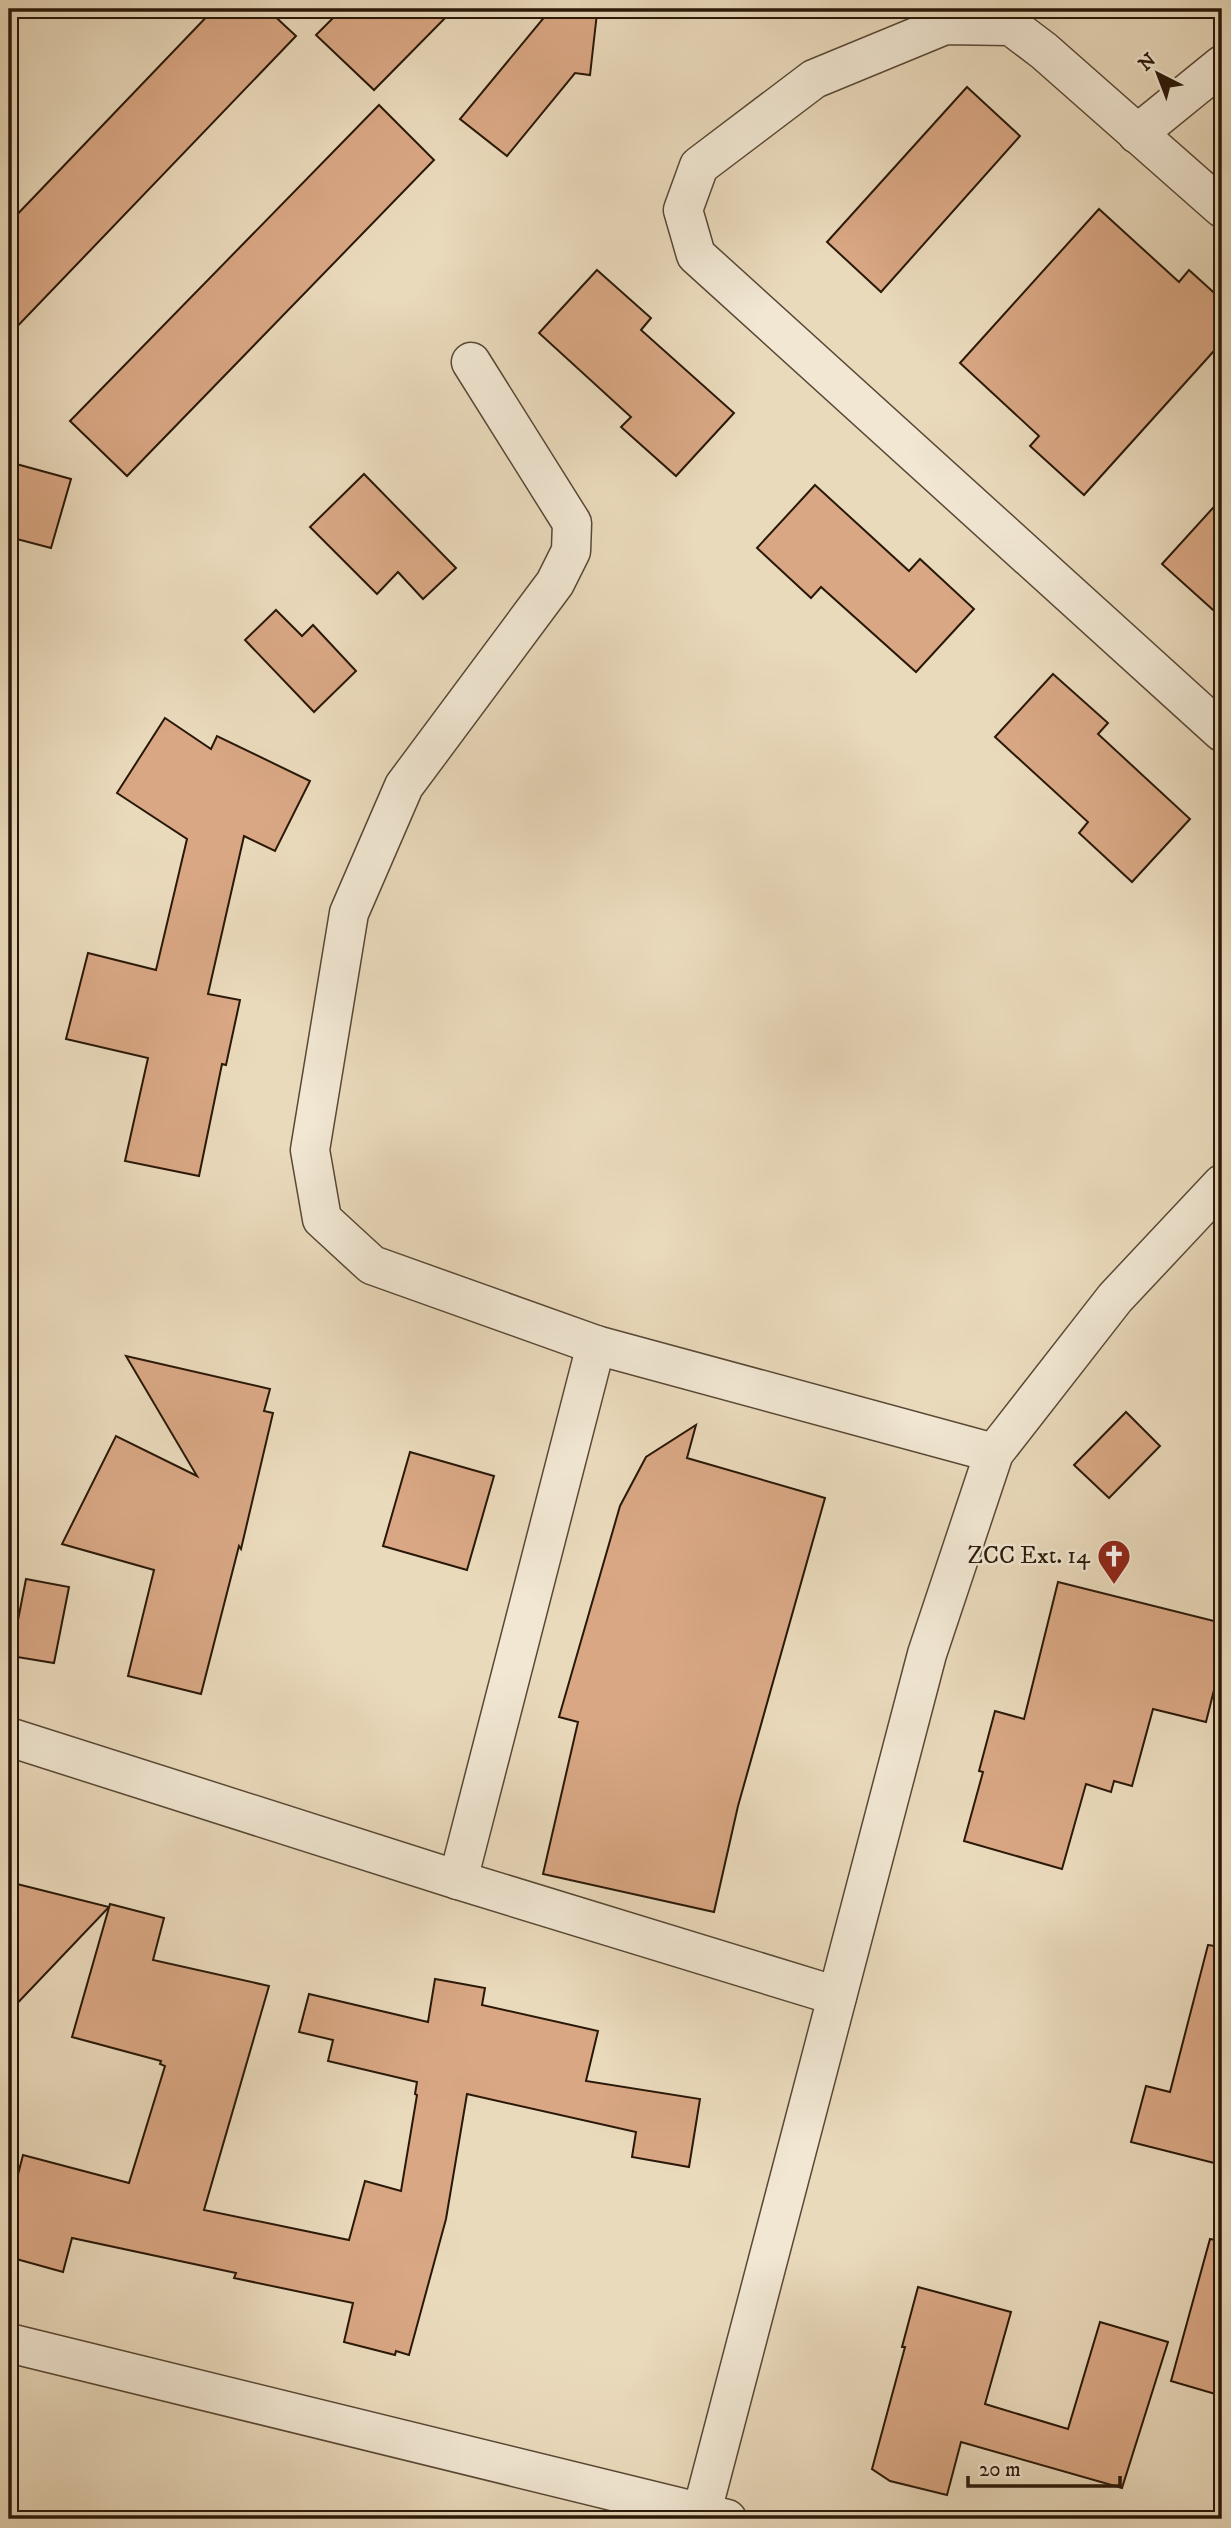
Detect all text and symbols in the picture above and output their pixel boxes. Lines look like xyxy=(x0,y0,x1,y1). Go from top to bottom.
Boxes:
north arrow xyxy=(1122,38,1192,108)
text: N xyxy=(1134,48,1161,76)
church icon: ZCC Ext. 14 xyxy=(1095,1537,1133,1586)
place label: ZCC Ext. 14 xyxy=(968,1541,1091,1571)
scale bar xyxy=(968,2444,1121,2488)
text: 20 m xyxy=(979,2457,1021,2483)

